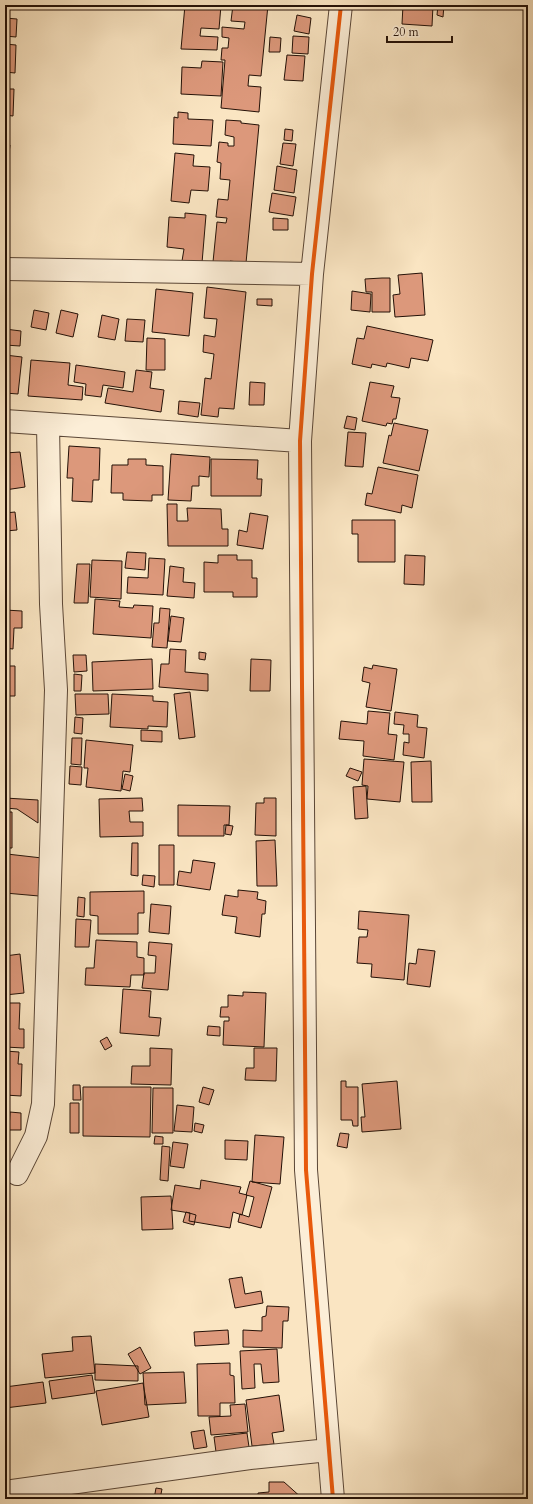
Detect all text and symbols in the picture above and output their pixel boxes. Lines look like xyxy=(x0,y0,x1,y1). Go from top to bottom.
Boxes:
scale bar xyxy=(387,18,452,44)
text: 20 m xyxy=(393,24,420,40)

